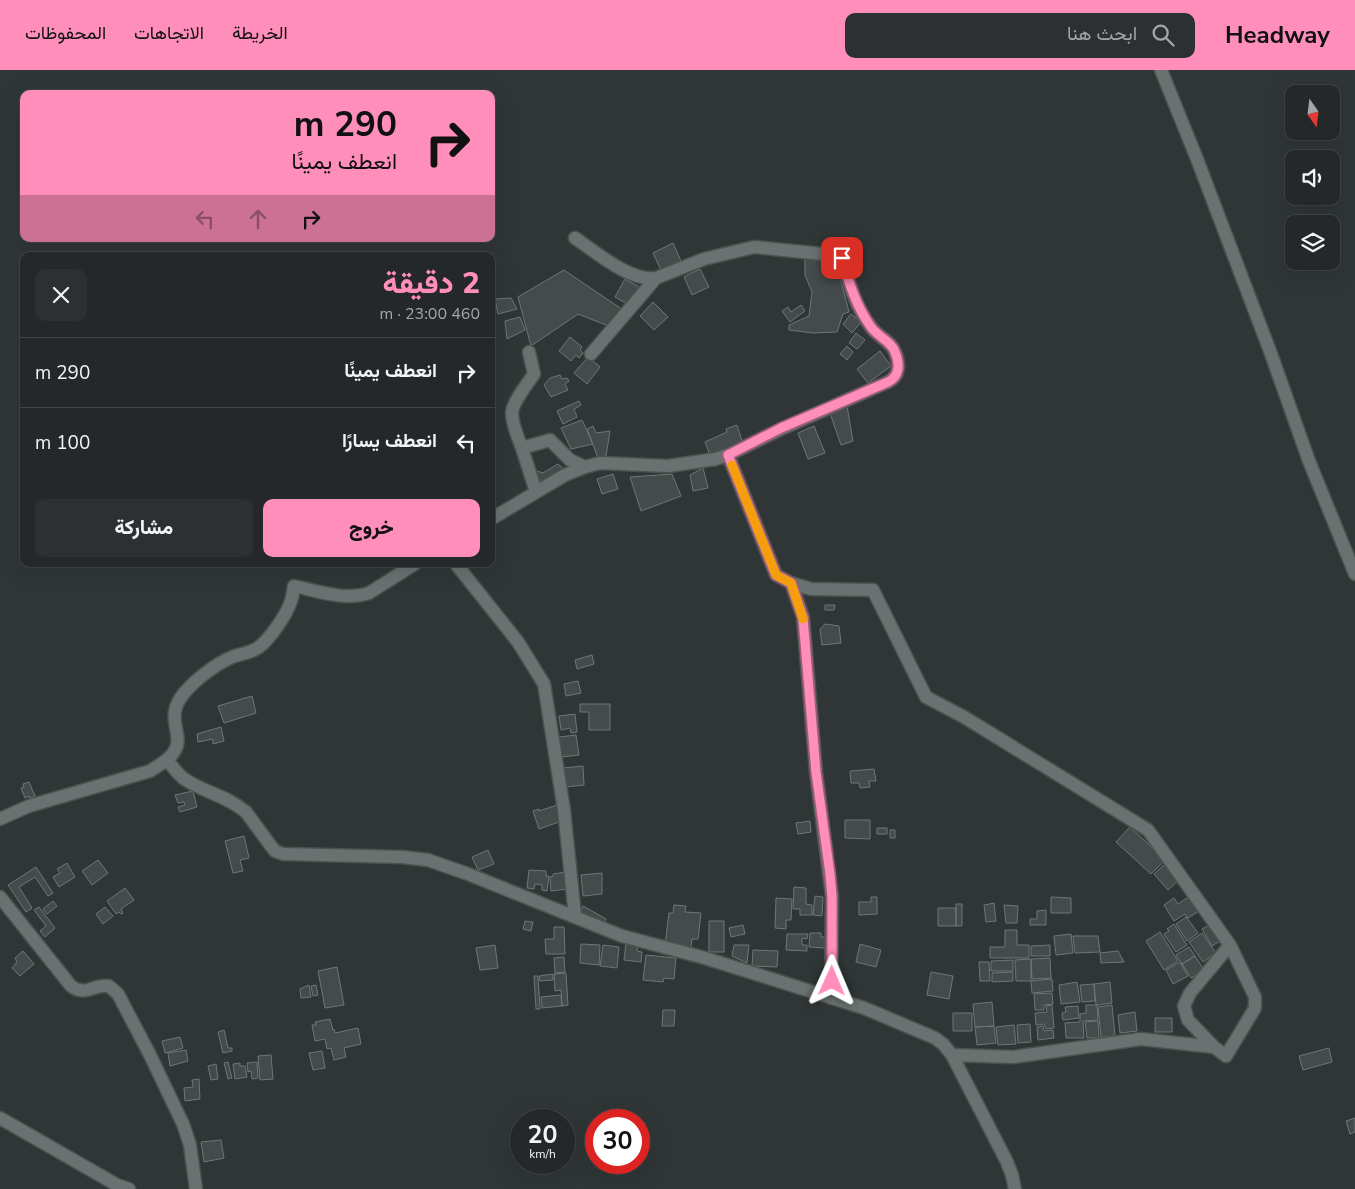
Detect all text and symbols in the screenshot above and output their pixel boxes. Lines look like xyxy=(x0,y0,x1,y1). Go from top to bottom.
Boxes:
search box xyxy=(845,13,1195,58)
text: Headway xyxy=(1225,19,1330,51)
text: المحفوظات xyxy=(25,21,106,45)
text: الاتجاهات xyxy=(134,21,204,45)
text: الخريطة xyxy=(232,21,288,45)
text: ابحث هنا xyxy=(1067,21,1137,47)
icon: search xyxy=(1149,21,1177,49)
north arrow xyxy=(1285,85,1340,140)
map controls xyxy=(1285,85,1340,270)
text: 290 m xyxy=(294,101,397,148)
icon: right xyxy=(415,110,480,175)
text: انعطف يمينًا xyxy=(291,147,397,177)
button: sound xyxy=(1285,150,1340,205)
icon: left xyxy=(191,205,219,233)
icon: ahead xyxy=(244,205,272,233)
icon: right xyxy=(297,205,325,233)
button: layers xyxy=(1285,215,1340,270)
pin xyxy=(821,237,863,279)
icon: arrive xyxy=(828,244,856,272)
text: 2 دقيقة xyxy=(383,263,480,304)
button: close xyxy=(35,269,87,321)
text: 460 m · 23:00 xyxy=(379,303,480,325)
text: انعطف يمينًا xyxy=(344,358,437,384)
icon: right xyxy=(452,359,480,387)
text: 290 m xyxy=(35,360,90,386)
text: انعطف يسارًا xyxy=(342,428,437,454)
icon: left xyxy=(452,429,480,457)
text: 100 m xyxy=(35,430,90,456)
button: مشاركة xyxy=(35,499,253,557)
button: خروج xyxy=(263,499,480,557)
position arrow xyxy=(805,954,857,1006)
speed limit sign: 30 xyxy=(585,1109,650,1174)
text: 20 xyxy=(527,1118,558,1152)
text: km/h xyxy=(529,1146,556,1162)

